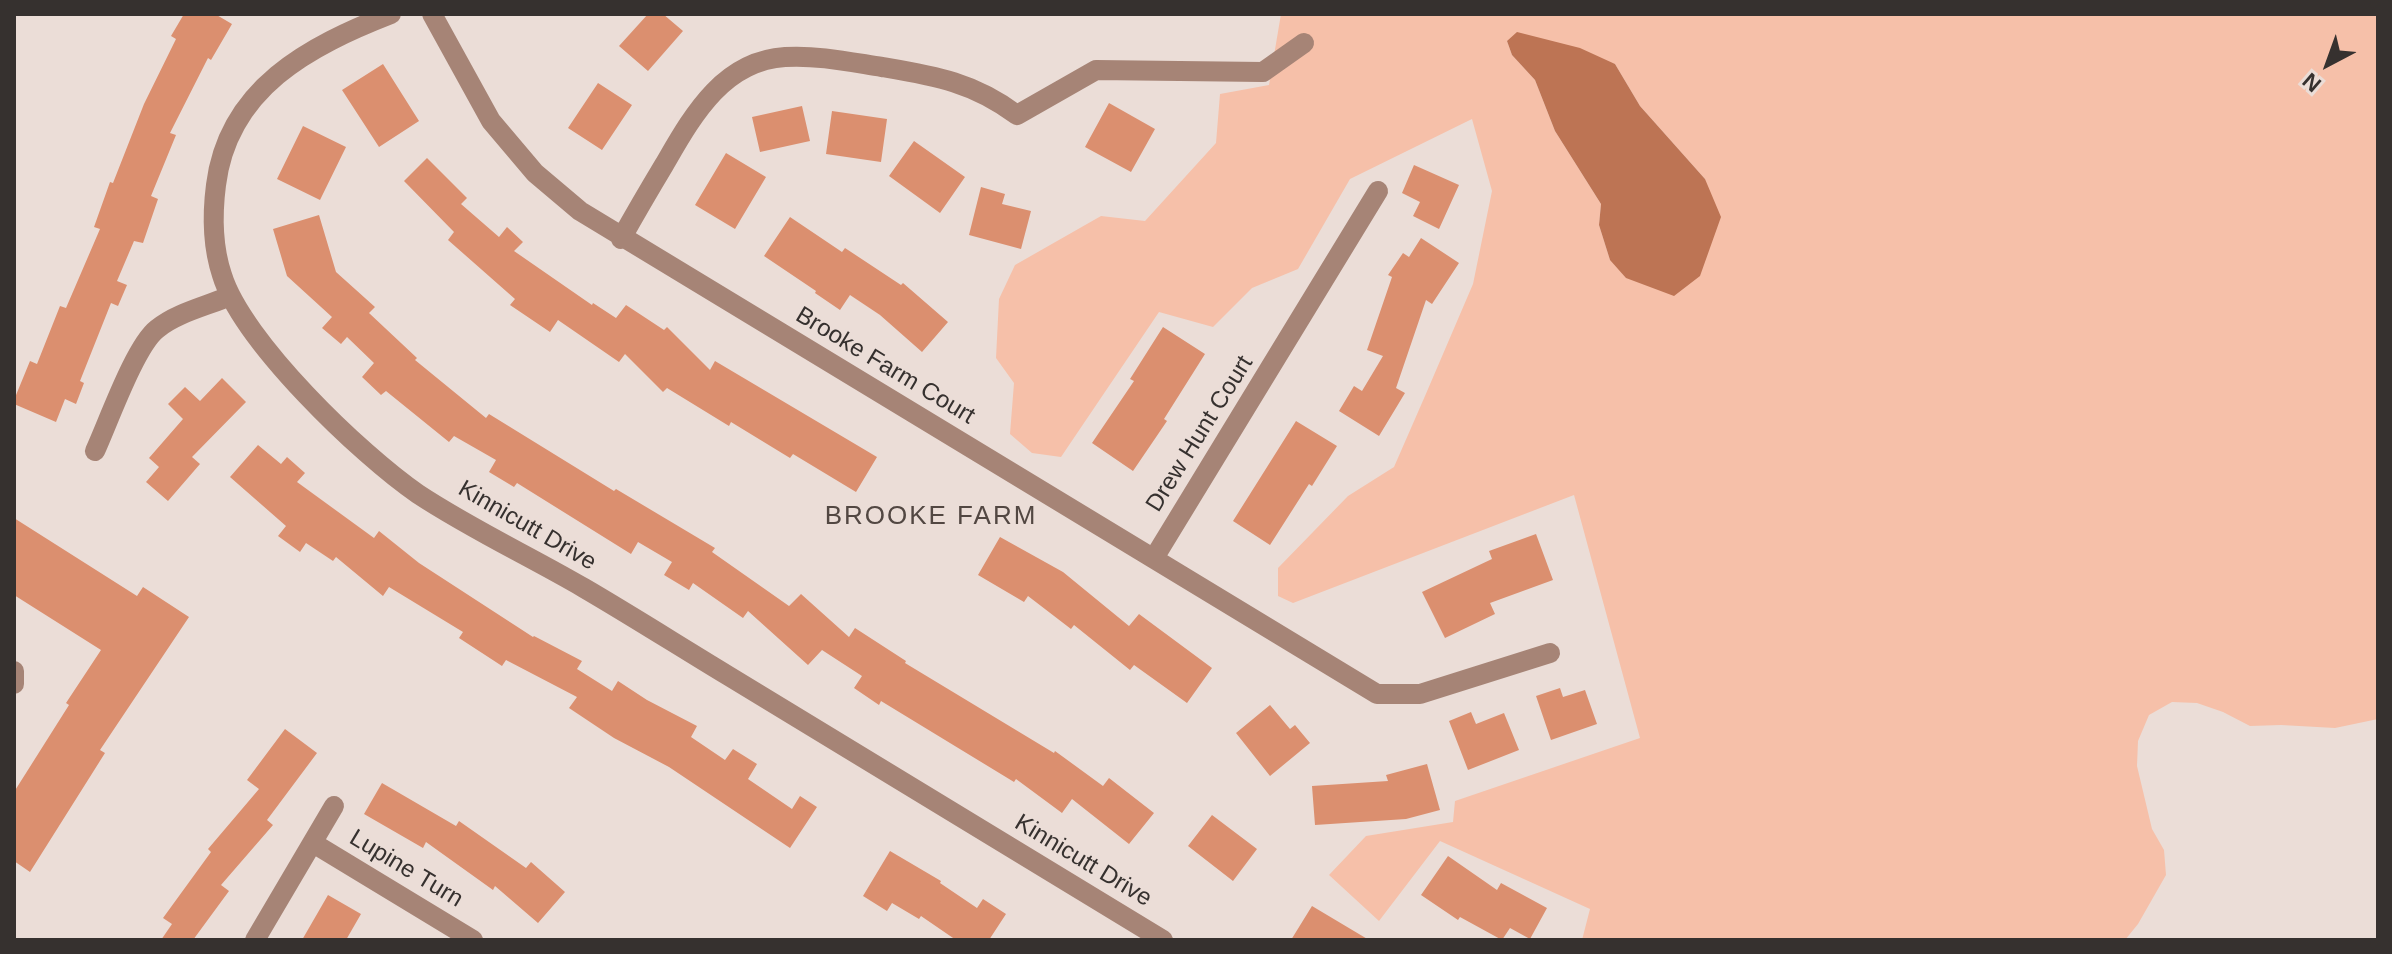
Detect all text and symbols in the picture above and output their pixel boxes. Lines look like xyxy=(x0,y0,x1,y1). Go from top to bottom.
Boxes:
north arrow xyxy=(2288,24,2368,104)
text: N xyxy=(2298,68,2326,97)
street label: Brooke Farm Court xyxy=(790,301,980,431)
street label: Drew Hunt Court xyxy=(1140,351,1260,517)
street label: Kinnicutt Drive xyxy=(453,475,601,577)
district label: BROOKE FARM xyxy=(825,501,1037,533)
street label: Kinnicutt Drive xyxy=(1009,809,1157,913)
street label: Lupine Turn xyxy=(344,824,468,914)

